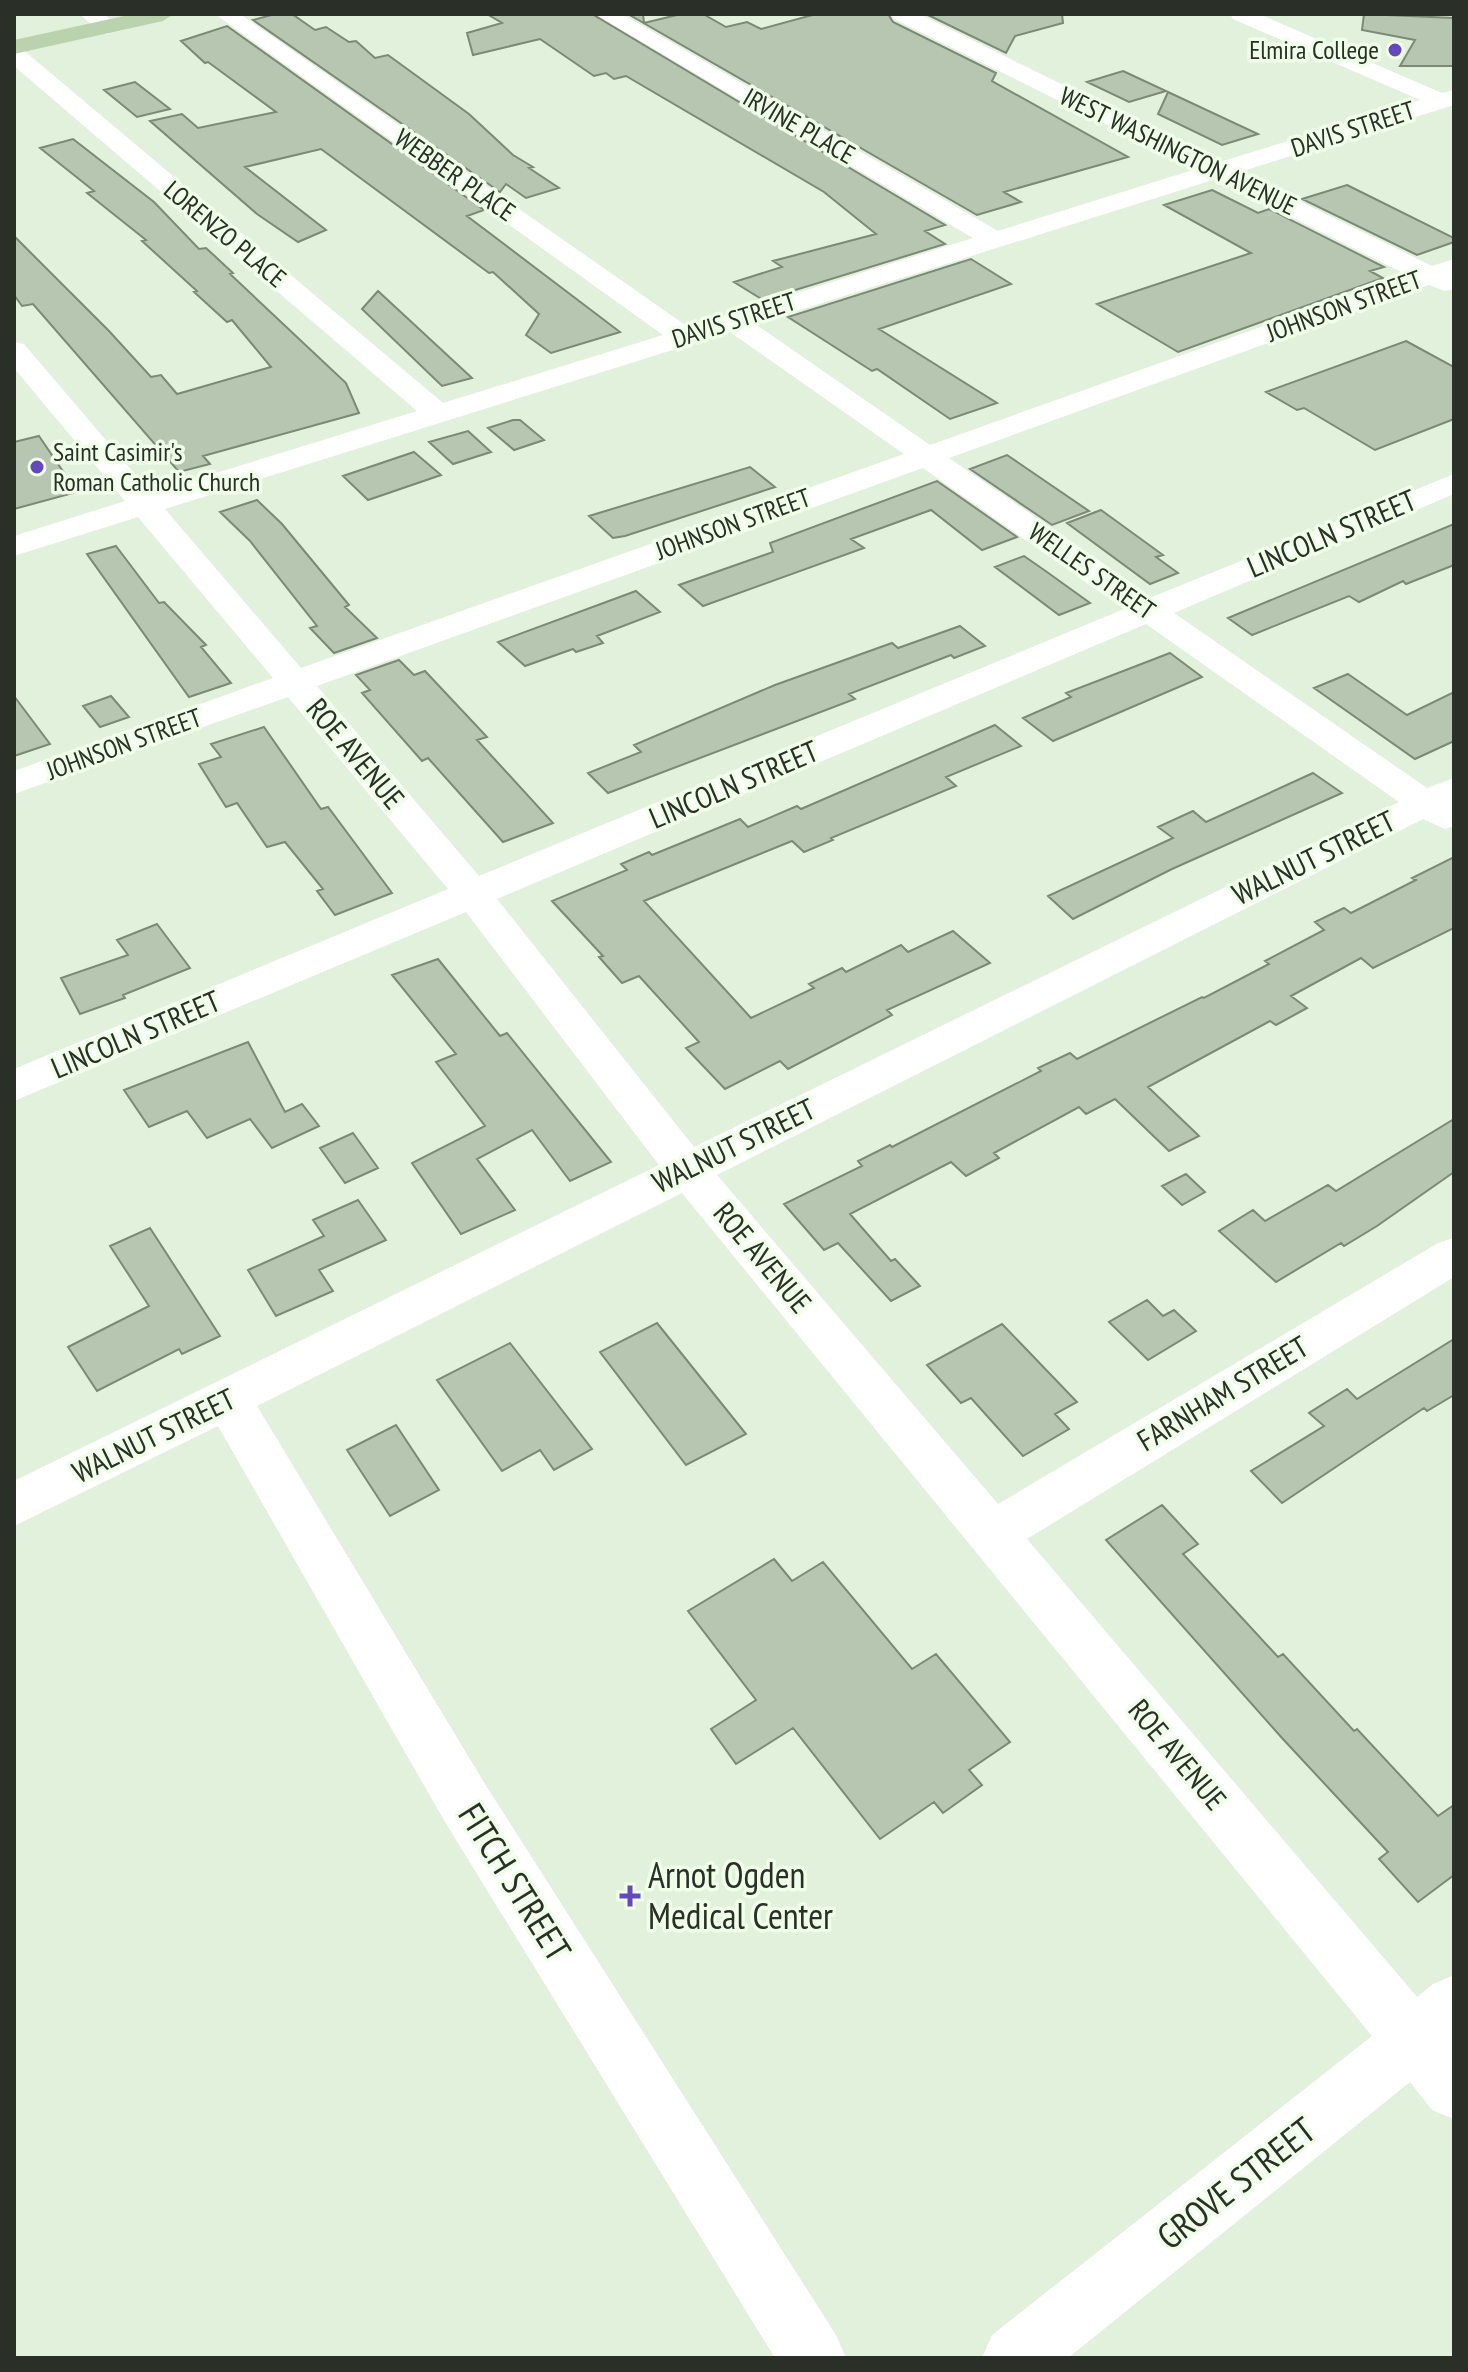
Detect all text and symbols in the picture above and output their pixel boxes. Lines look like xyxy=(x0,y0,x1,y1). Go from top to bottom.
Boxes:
place label: Elmira College xyxy=(1249,33,1379,66)
marker: Elmira College xyxy=(1386,41,1404,59)
street label: WEST WASHINGTON AVENUE xyxy=(1054,79,1302,222)
street label: IRVINE PLACE xyxy=(737,80,861,171)
street label: DAVIS STREET xyxy=(1287,93,1419,164)
street label: WEBBER PLACE xyxy=(389,121,522,228)
street label: LORENZO PLACE xyxy=(157,173,293,294)
street label: JOHNSON STREET xyxy=(1261,262,1426,349)
street label: DAVIS STREET xyxy=(668,284,800,355)
place label: Saint Casimir's Roman Catholic Church xyxy=(53,435,260,498)
marker: Saint Casimir's Roman Catholic Church xyxy=(28,458,46,476)
street label: JOHNSON STREET xyxy=(650,480,815,567)
street label: LINCOLN STREET xyxy=(1241,480,1422,586)
street label: WELLES STREET xyxy=(1023,515,1162,627)
street label: ROE AVENUE xyxy=(299,690,414,816)
street label: JOHNSON STREET xyxy=(41,700,206,787)
street label: LINCOLN STREET xyxy=(643,731,824,837)
street label: WALNUT STREET xyxy=(1226,800,1401,913)
street label: LINCOLN STREET xyxy=(45,981,226,1087)
street label: WALNUT STREET xyxy=(646,1088,821,1201)
street label: ROE AVENUE xyxy=(706,1194,821,1320)
street label: FARNHAM STREET xyxy=(1130,1326,1315,1459)
street label: WALNUT STREET xyxy=(66,1378,241,1491)
street label: ROE AVENUE xyxy=(1121,1691,1236,1817)
street label: FITCH STREET xyxy=(449,1794,582,1969)
place label: Arnot Ogden Medical Center xyxy=(648,1851,833,1939)
marker: Arnot Ogden Medical Center xyxy=(619,1885,641,1907)
street label: GROVE STREET xyxy=(1147,2106,1324,2259)

